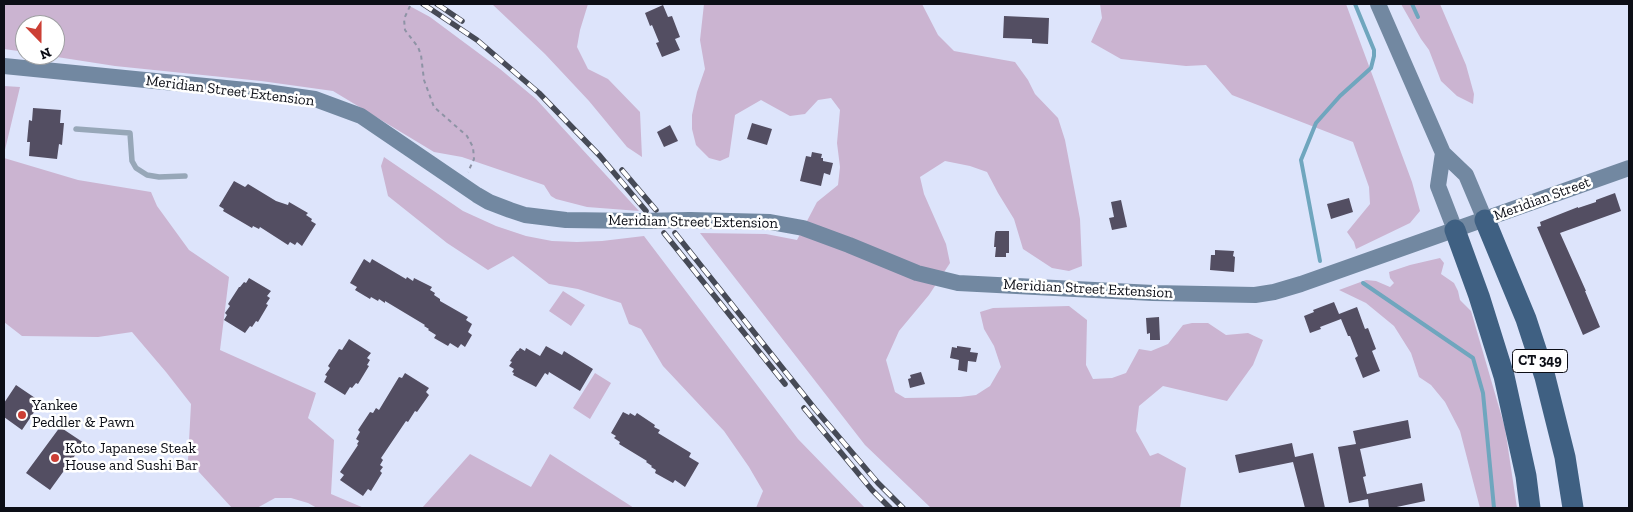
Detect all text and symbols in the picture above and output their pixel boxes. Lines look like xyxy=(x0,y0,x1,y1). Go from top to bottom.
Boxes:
north arrow xyxy=(15,15,65,65)
text: N xyxy=(37,44,54,63)
street label: Meridian Street Extension xyxy=(145,72,315,110)
street label: Meridian Street xyxy=(1491,173,1593,225)
street label: Meridian Street Extension xyxy=(608,212,778,232)
street label: Meridian Street Extension xyxy=(1003,276,1173,302)
road number: CT 349 xyxy=(1512,350,1568,372)
place label: Yankee Peddler & Pawn xyxy=(32,397,134,432)
marker: Yankee Peddler & Pawn xyxy=(16,409,28,421)
place label: Koto Japanese Steak House and Sushi Bar xyxy=(65,440,198,475)
marker: Koto Japanese Steak House and Sushi Bar xyxy=(49,452,61,464)

